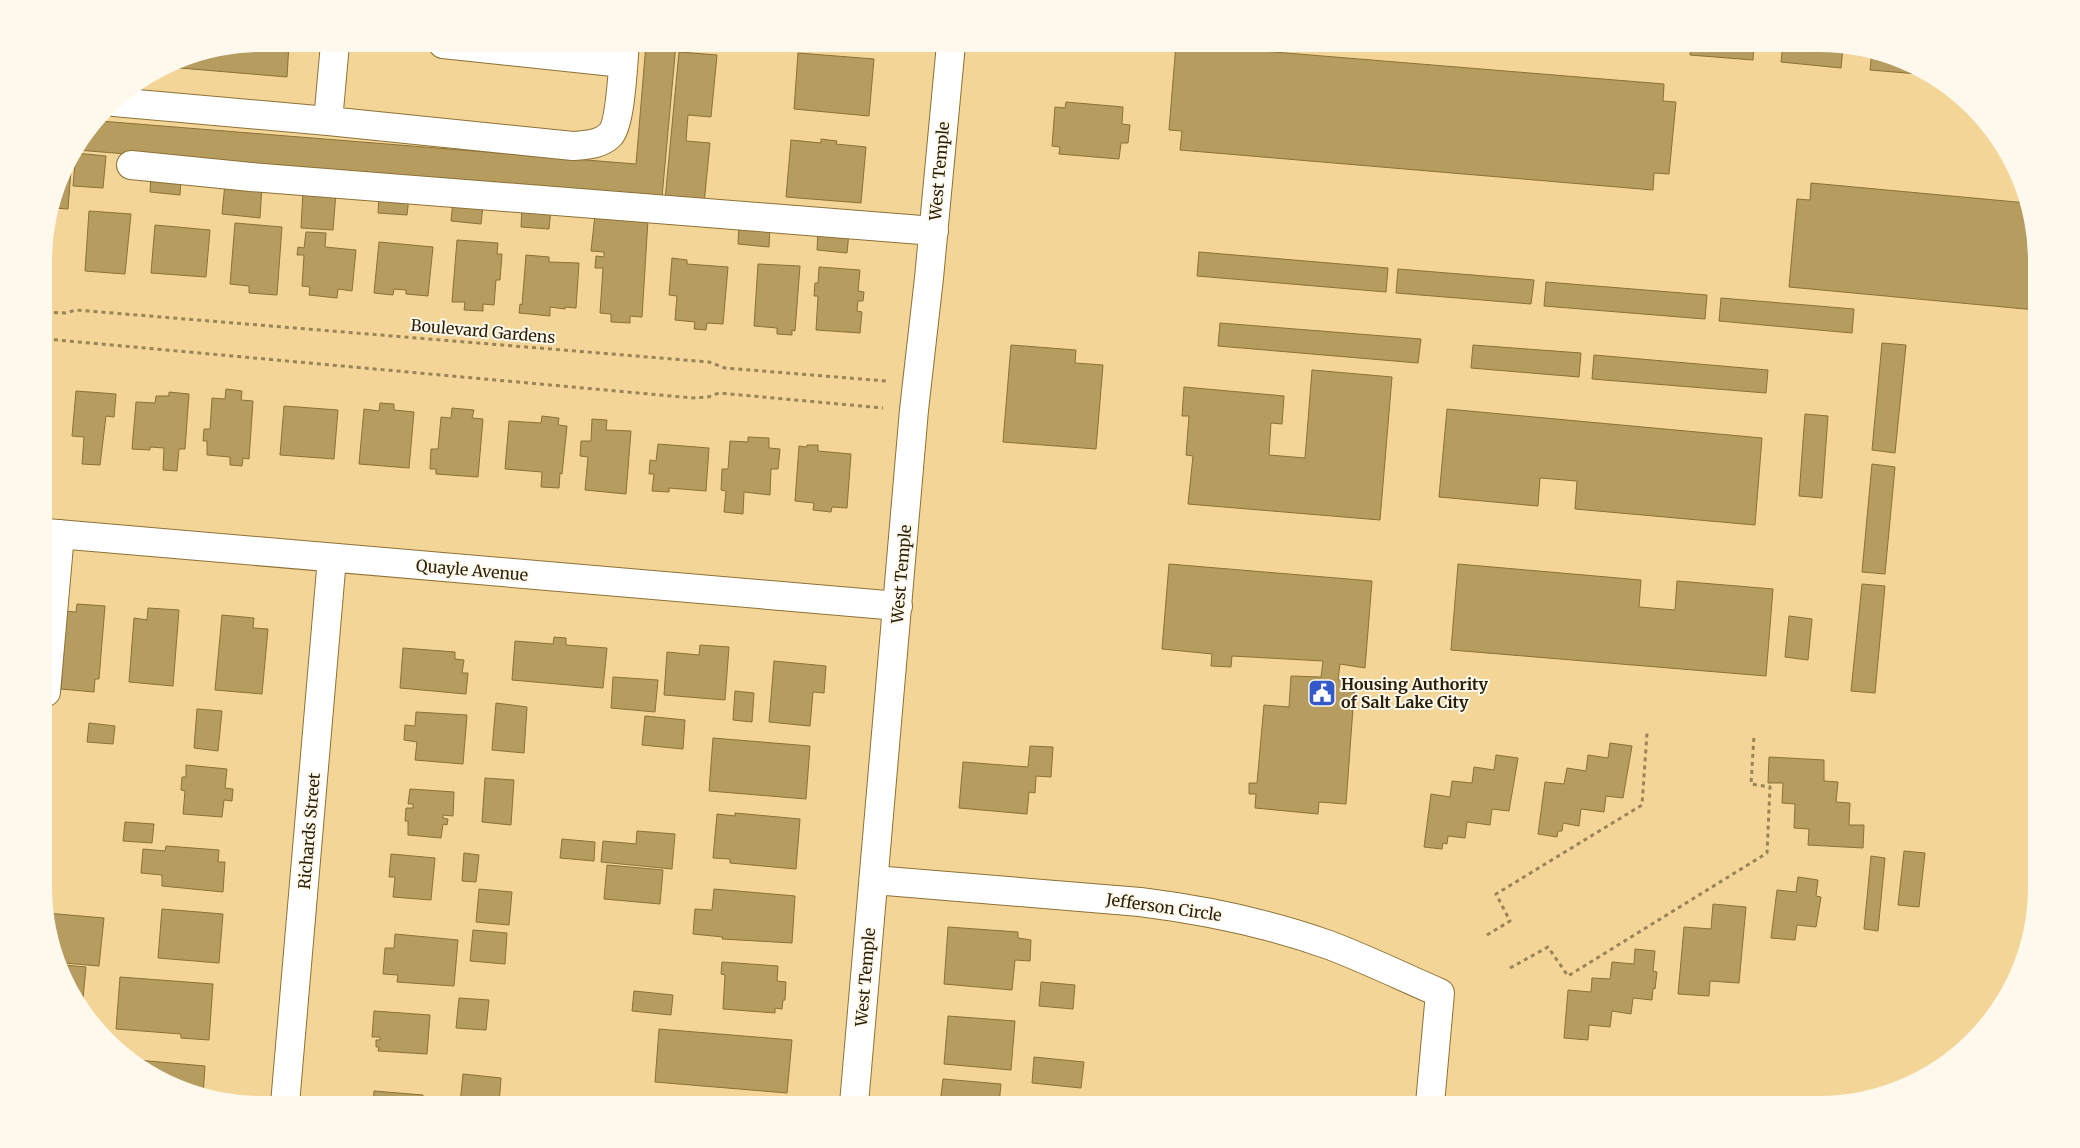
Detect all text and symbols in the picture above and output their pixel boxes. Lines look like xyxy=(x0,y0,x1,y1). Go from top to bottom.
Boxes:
street label: West Temple xyxy=(925,121,953,222)
street label: Boulevard Gardens xyxy=(410,315,556,347)
street label: West Temple xyxy=(887,524,915,625)
street label: Quayle Avenue xyxy=(415,555,529,585)
place label: Housing Authority of Salt Lake City xyxy=(1341,674,1489,712)
public building icon: Housing Authority of Salt Lake City xyxy=(1307,678,1337,708)
street label: Richards Street xyxy=(294,771,324,890)
street label: Jefferson Circle xyxy=(1104,889,1223,925)
street label: West Temple xyxy=(851,927,879,1028)

